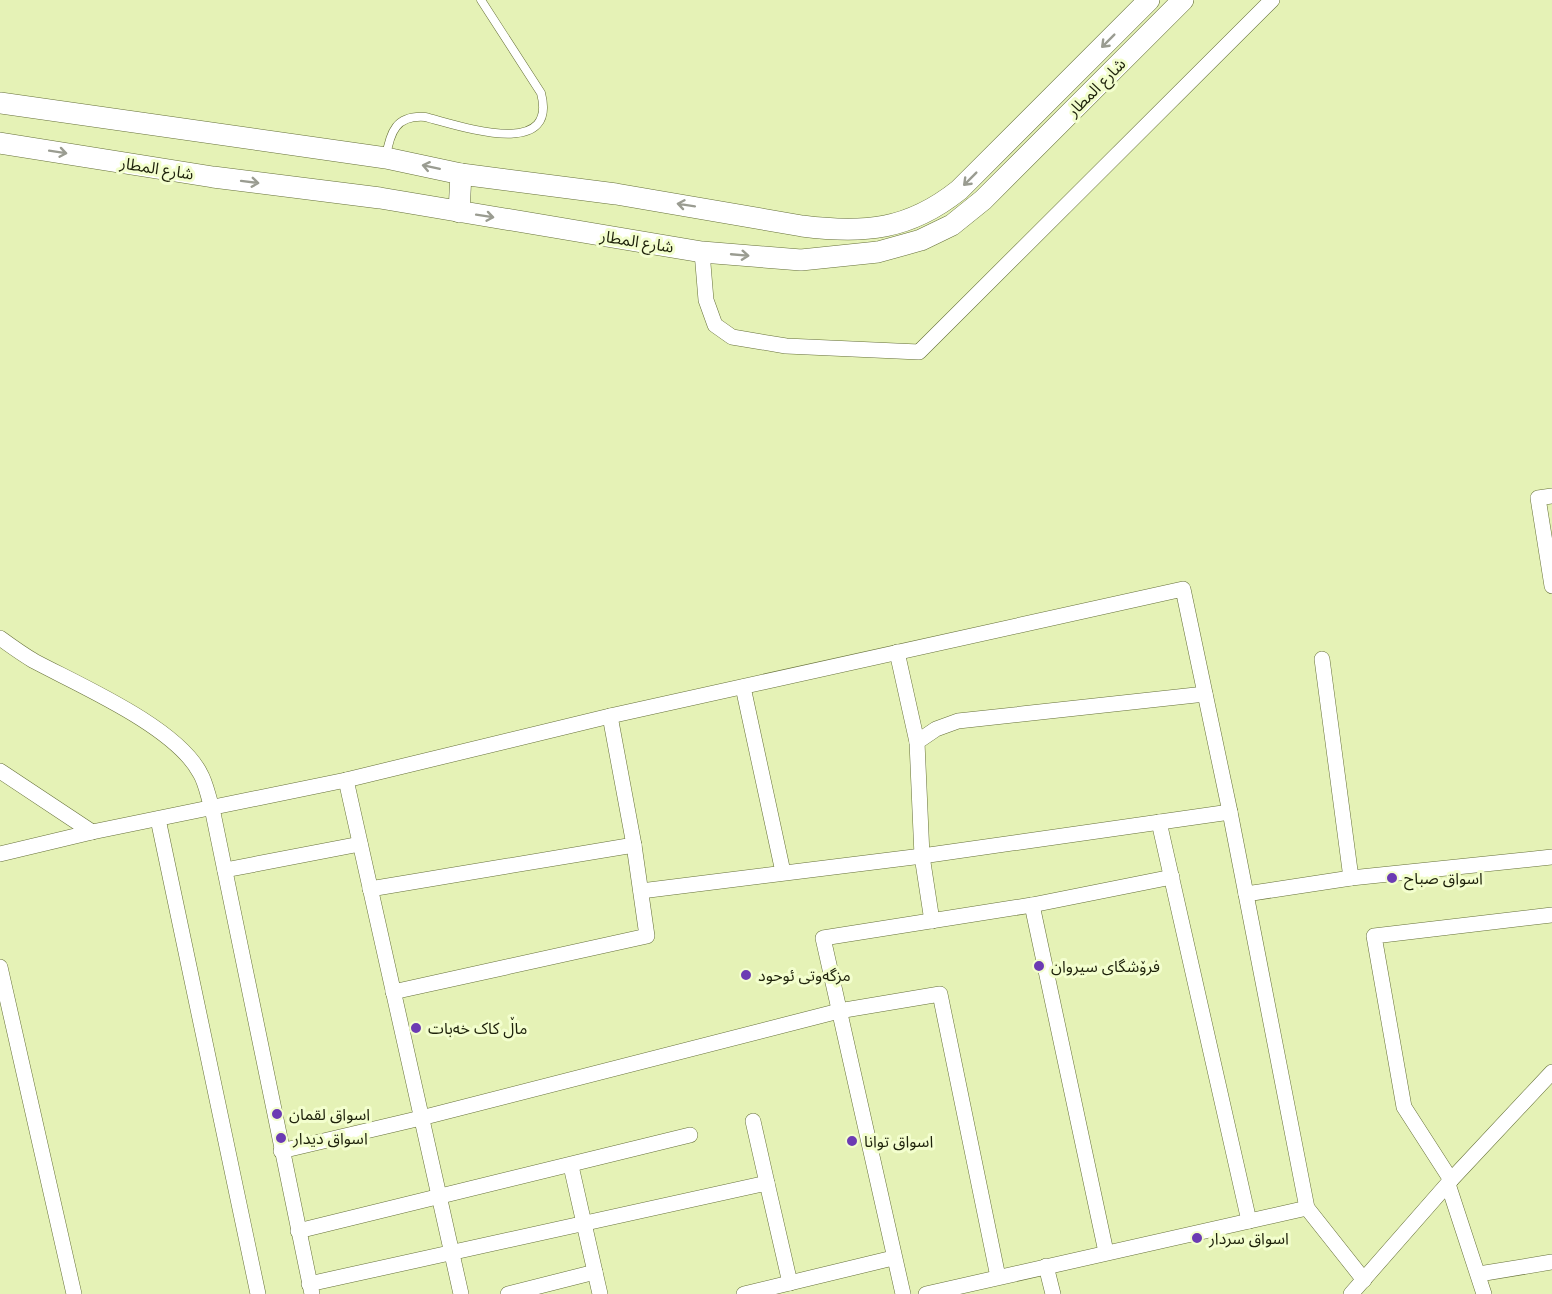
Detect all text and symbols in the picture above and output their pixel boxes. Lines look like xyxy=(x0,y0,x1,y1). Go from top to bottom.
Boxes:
one-way arrow xyxy=(1100,34,1115,49)
street label: شارع المطار xyxy=(1062,54,1131,123)
one-way arrow xyxy=(47,147,67,158)
street label: شارع المطار xyxy=(117,152,195,187)
one-way arrow xyxy=(422,161,441,173)
one-way arrow xyxy=(962,172,977,187)
one-way arrow xyxy=(240,177,260,188)
one-way arrow xyxy=(677,199,697,210)
one-way arrow xyxy=(475,211,494,222)
street label: شارع المطار xyxy=(597,225,675,260)
one-way arrow xyxy=(729,250,749,261)
place label: اسواق صباح xyxy=(1404,868,1483,891)
marker: اسواق صباح xyxy=(1385,871,1399,885)
place label: فرۆشگای سیروان xyxy=(1051,956,1160,976)
marker: فرۆشگای سیروان xyxy=(1032,959,1046,973)
place label: مزگەوتی ئوحود xyxy=(758,965,851,985)
marker: مزگەوتی ئوحود xyxy=(739,968,753,982)
place label: ماڵ کاک خەبات xyxy=(428,1016,528,1039)
marker: ماڵ کاک خەبات xyxy=(409,1021,423,1035)
place label: اسواق لقمان xyxy=(289,1104,370,1124)
marker: اسواق لقمان xyxy=(270,1107,284,1121)
place label: اسواق ديدار xyxy=(292,1128,368,1148)
marker: اسواق ديدار xyxy=(274,1131,288,1145)
place label: اسواق توانا xyxy=(864,1131,933,1151)
marker: اسواق توانا xyxy=(845,1134,859,1148)
place label: اسواق سردار xyxy=(1208,1228,1289,1248)
marker: اسواق سردار xyxy=(1190,1231,1204,1245)

